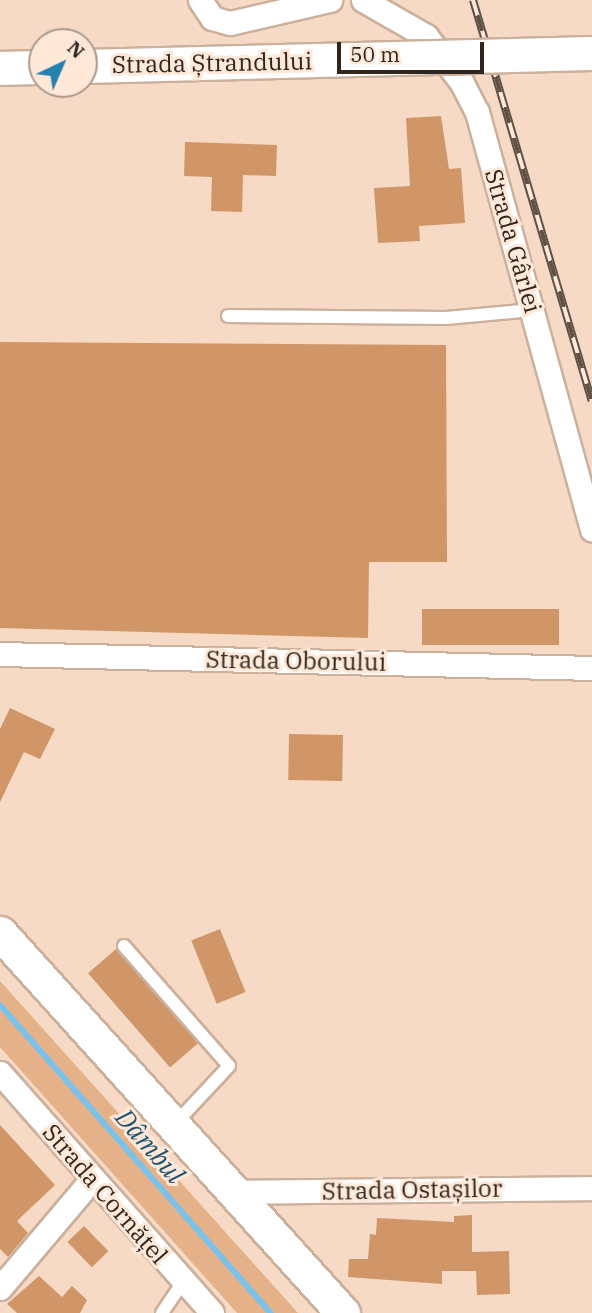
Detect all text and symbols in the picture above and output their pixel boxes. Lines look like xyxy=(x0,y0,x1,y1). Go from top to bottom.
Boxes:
north arrow xyxy=(28,28,98,98)
scale bar xyxy=(340,28,487,72)
text: N xyxy=(62,35,90,63)
text: 50 m xyxy=(350,40,400,68)
street label: Strada Ștrandului xyxy=(112,47,312,79)
street label: Strada Gârlei xyxy=(479,166,547,316)
street label: Strada Oborului xyxy=(206,645,386,677)
water label: Dâmbul xyxy=(109,1102,191,1190)
street label: Strada Cornățel xyxy=(36,1118,174,1270)
street label: Strada Ostașilor xyxy=(321,1174,503,1206)

